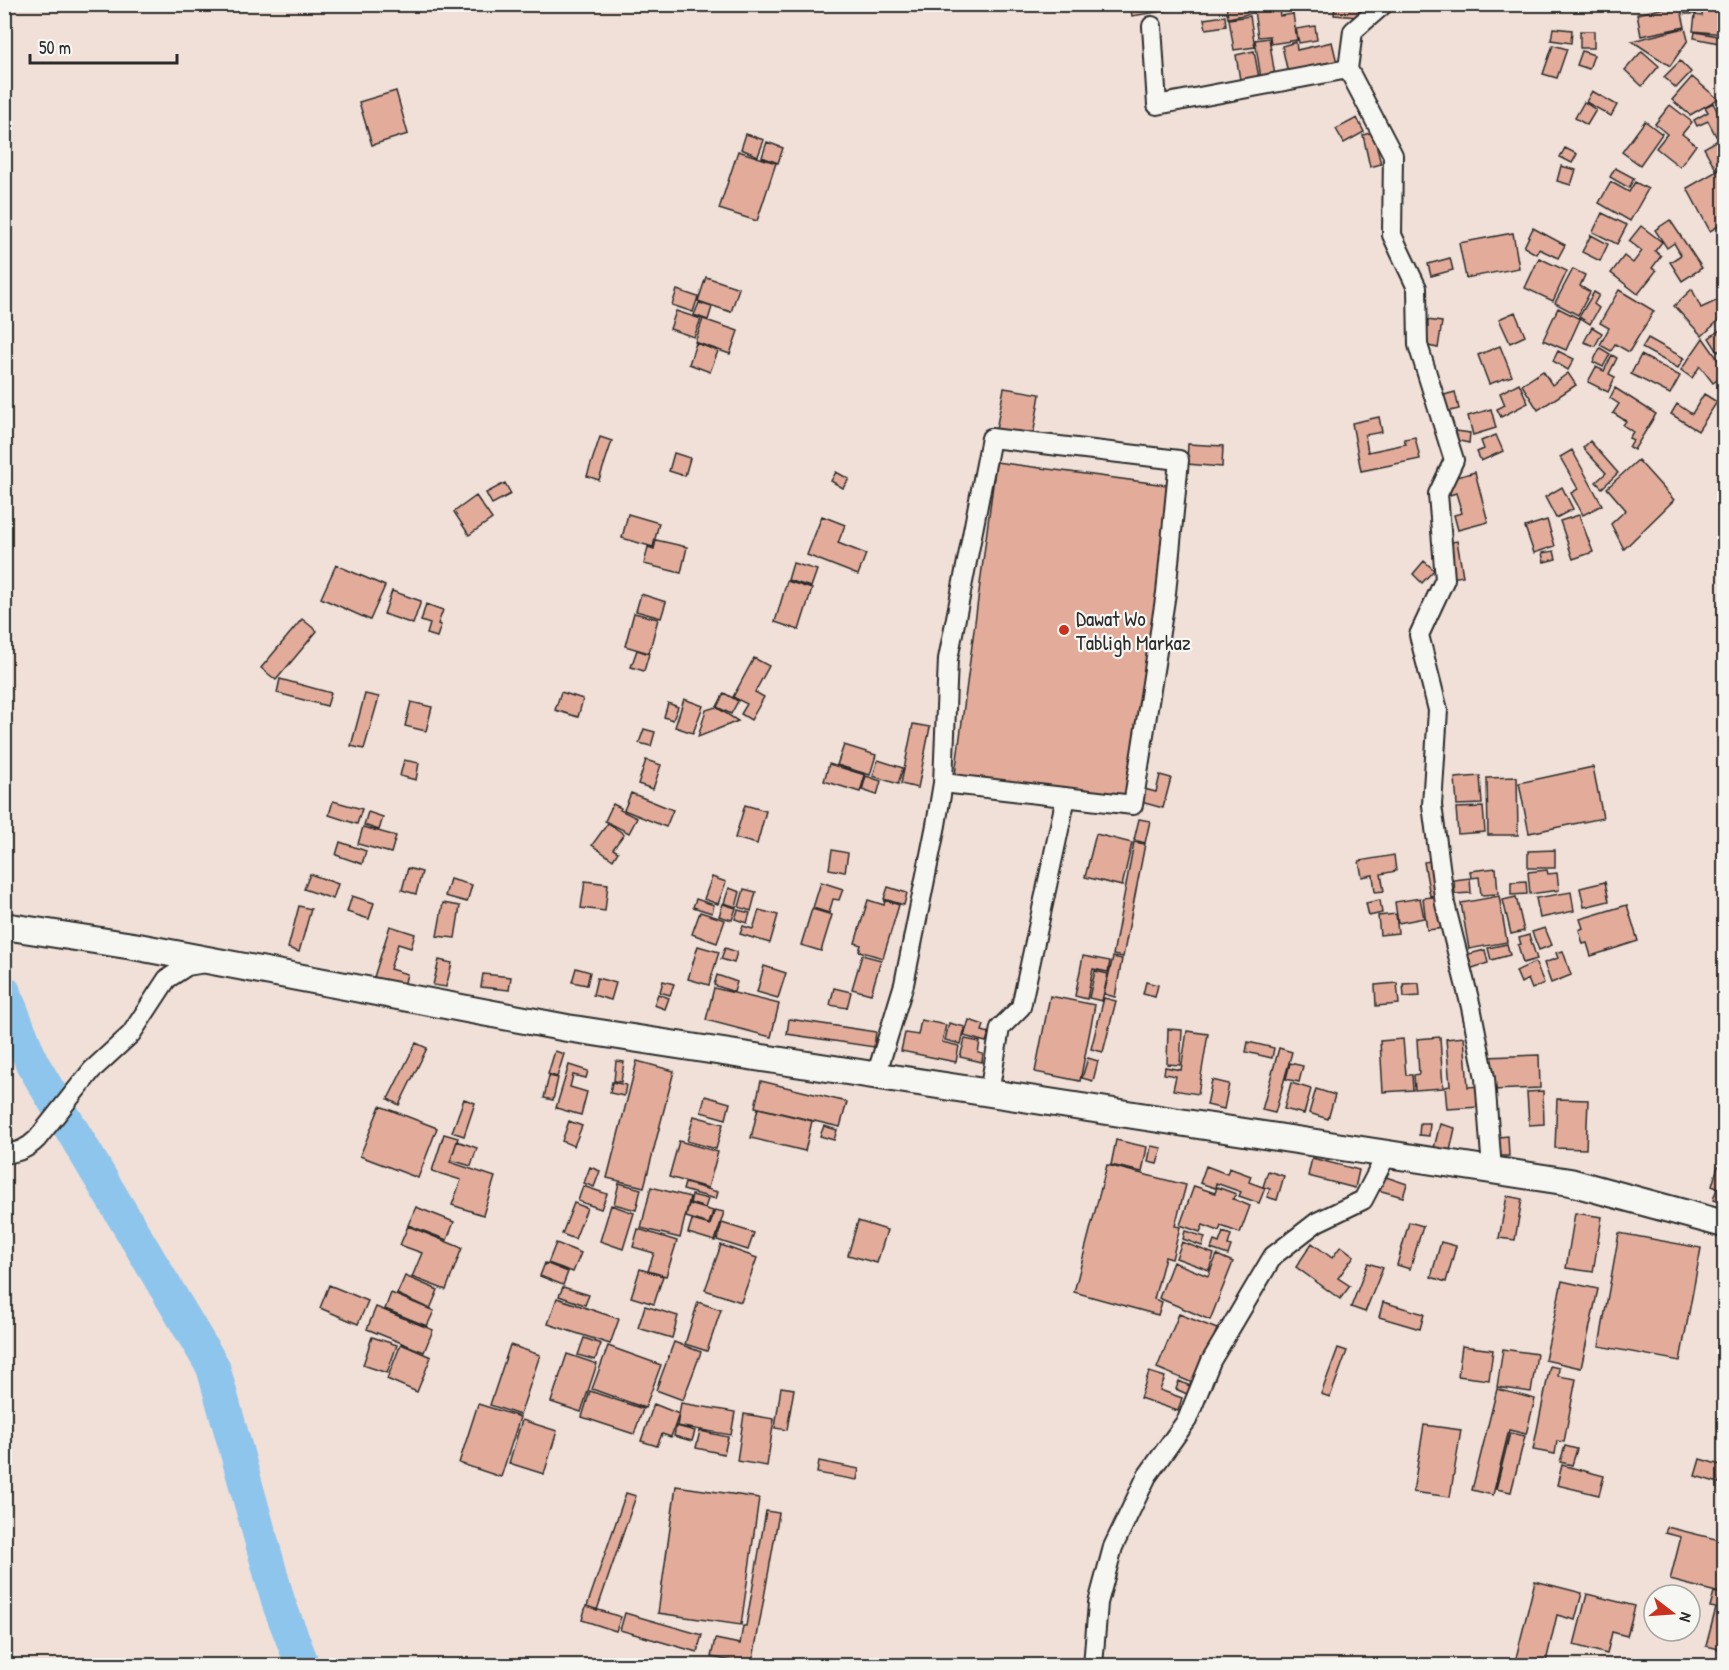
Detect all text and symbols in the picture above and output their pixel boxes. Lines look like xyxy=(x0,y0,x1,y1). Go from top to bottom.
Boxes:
scale bar xyxy=(30,27,177,65)
text: 50 m xyxy=(39,35,71,60)
place label: Dawat Wo Tabligh Markaz xyxy=(1076,604,1191,657)
marker: Dawat Wo Tabligh Markaz xyxy=(1057,623,1071,637)
north arrow xyxy=(1642,1583,1702,1643)
text: N xyxy=(1674,1610,1698,1625)

